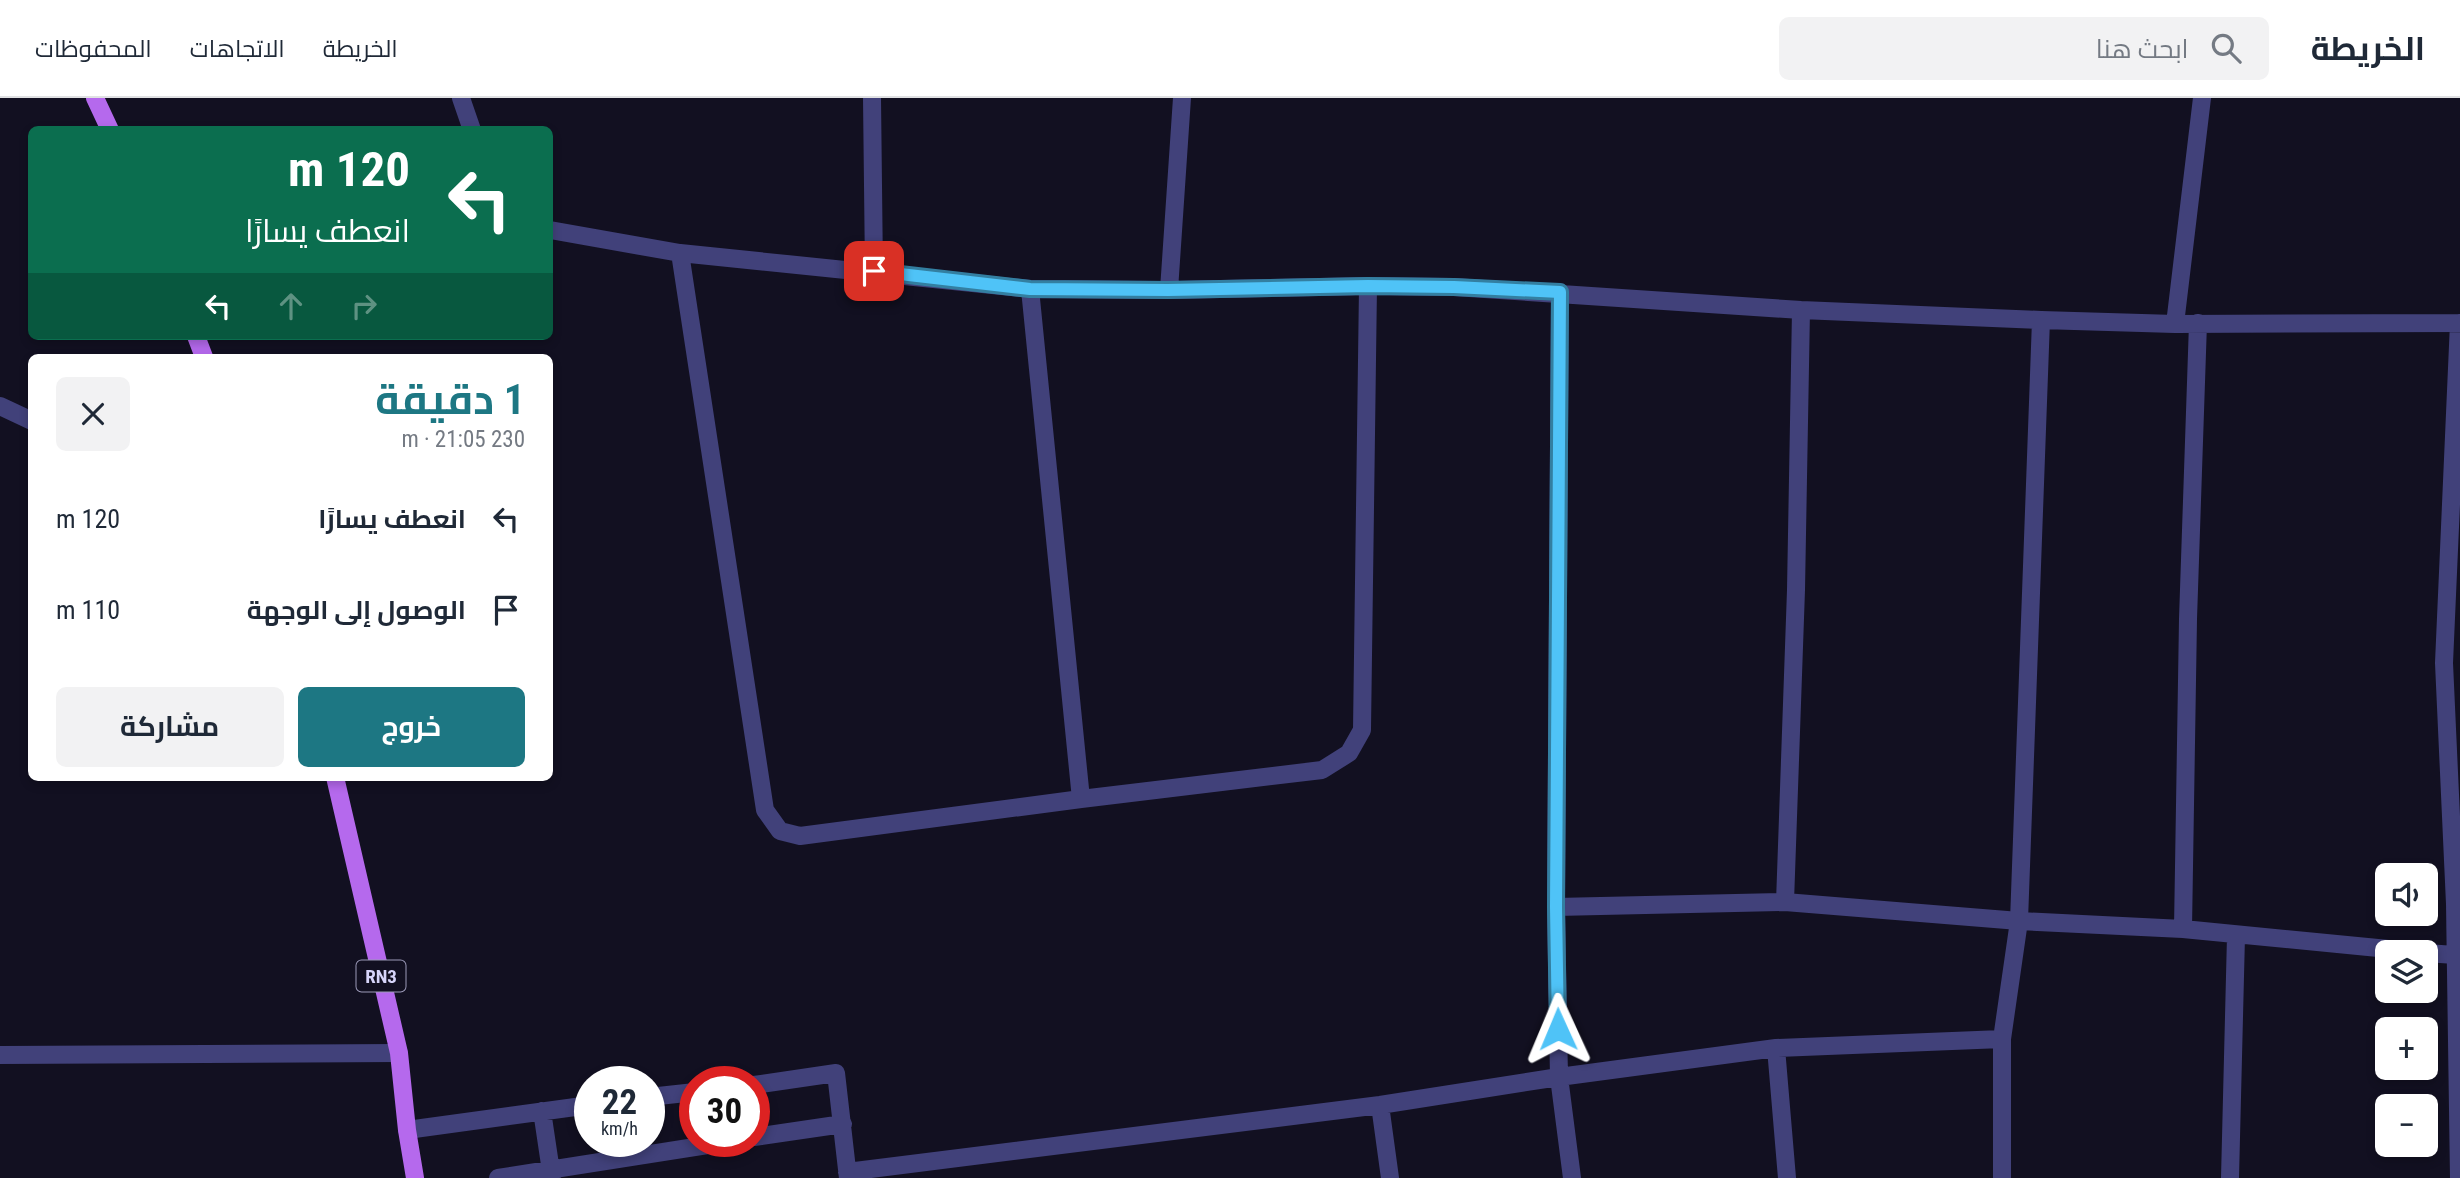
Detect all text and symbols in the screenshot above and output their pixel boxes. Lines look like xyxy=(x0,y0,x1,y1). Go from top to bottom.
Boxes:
search box xyxy=(1779,17,2269,80)
icon: search xyxy=(2207,29,2245,67)
text: الخريطة xyxy=(2311,29,2425,68)
text: ابحث هنا xyxy=(2096,34,2189,64)
text: المحفوظات xyxy=(35,35,152,63)
text: الاتجاهات xyxy=(190,35,285,63)
text: الخريطة xyxy=(323,35,398,63)
text: 120 m xyxy=(288,141,410,198)
icon: left xyxy=(434,154,525,245)
text: انعطف يسارًا xyxy=(245,212,410,250)
pin xyxy=(844,241,904,301)
icon: arrive xyxy=(855,252,893,290)
icon: left xyxy=(199,287,237,325)
icon: ahead xyxy=(272,287,310,325)
icon: right xyxy=(345,287,383,325)
text: 1 دقيقة xyxy=(375,375,525,424)
button: close xyxy=(56,377,130,451)
text: 230 m · 21:05 xyxy=(401,426,525,453)
icon: left xyxy=(487,500,525,538)
text: 120 m xyxy=(56,504,120,534)
text: انعطف يسارًا xyxy=(318,504,466,534)
icon: arrive xyxy=(487,591,525,629)
text: 110 m xyxy=(56,595,120,625)
text: الوصول إلى الوجهة xyxy=(247,595,466,625)
button: مشاركة xyxy=(56,687,284,767)
button: خروج xyxy=(298,687,525,767)
map controls xyxy=(2375,863,2438,1157)
button: sound xyxy=(2375,863,2438,926)
button: layers xyxy=(2375,940,2438,1003)
road number: RN3 xyxy=(356,960,406,992)
position arrow xyxy=(1521,992,1595,1066)
button: + xyxy=(2375,1017,2438,1080)
speed limit sign: 30 xyxy=(679,1066,770,1157)
text: 22 xyxy=(602,1082,637,1123)
button: − xyxy=(2375,1094,2438,1157)
text: km/h xyxy=(601,1118,638,1139)

